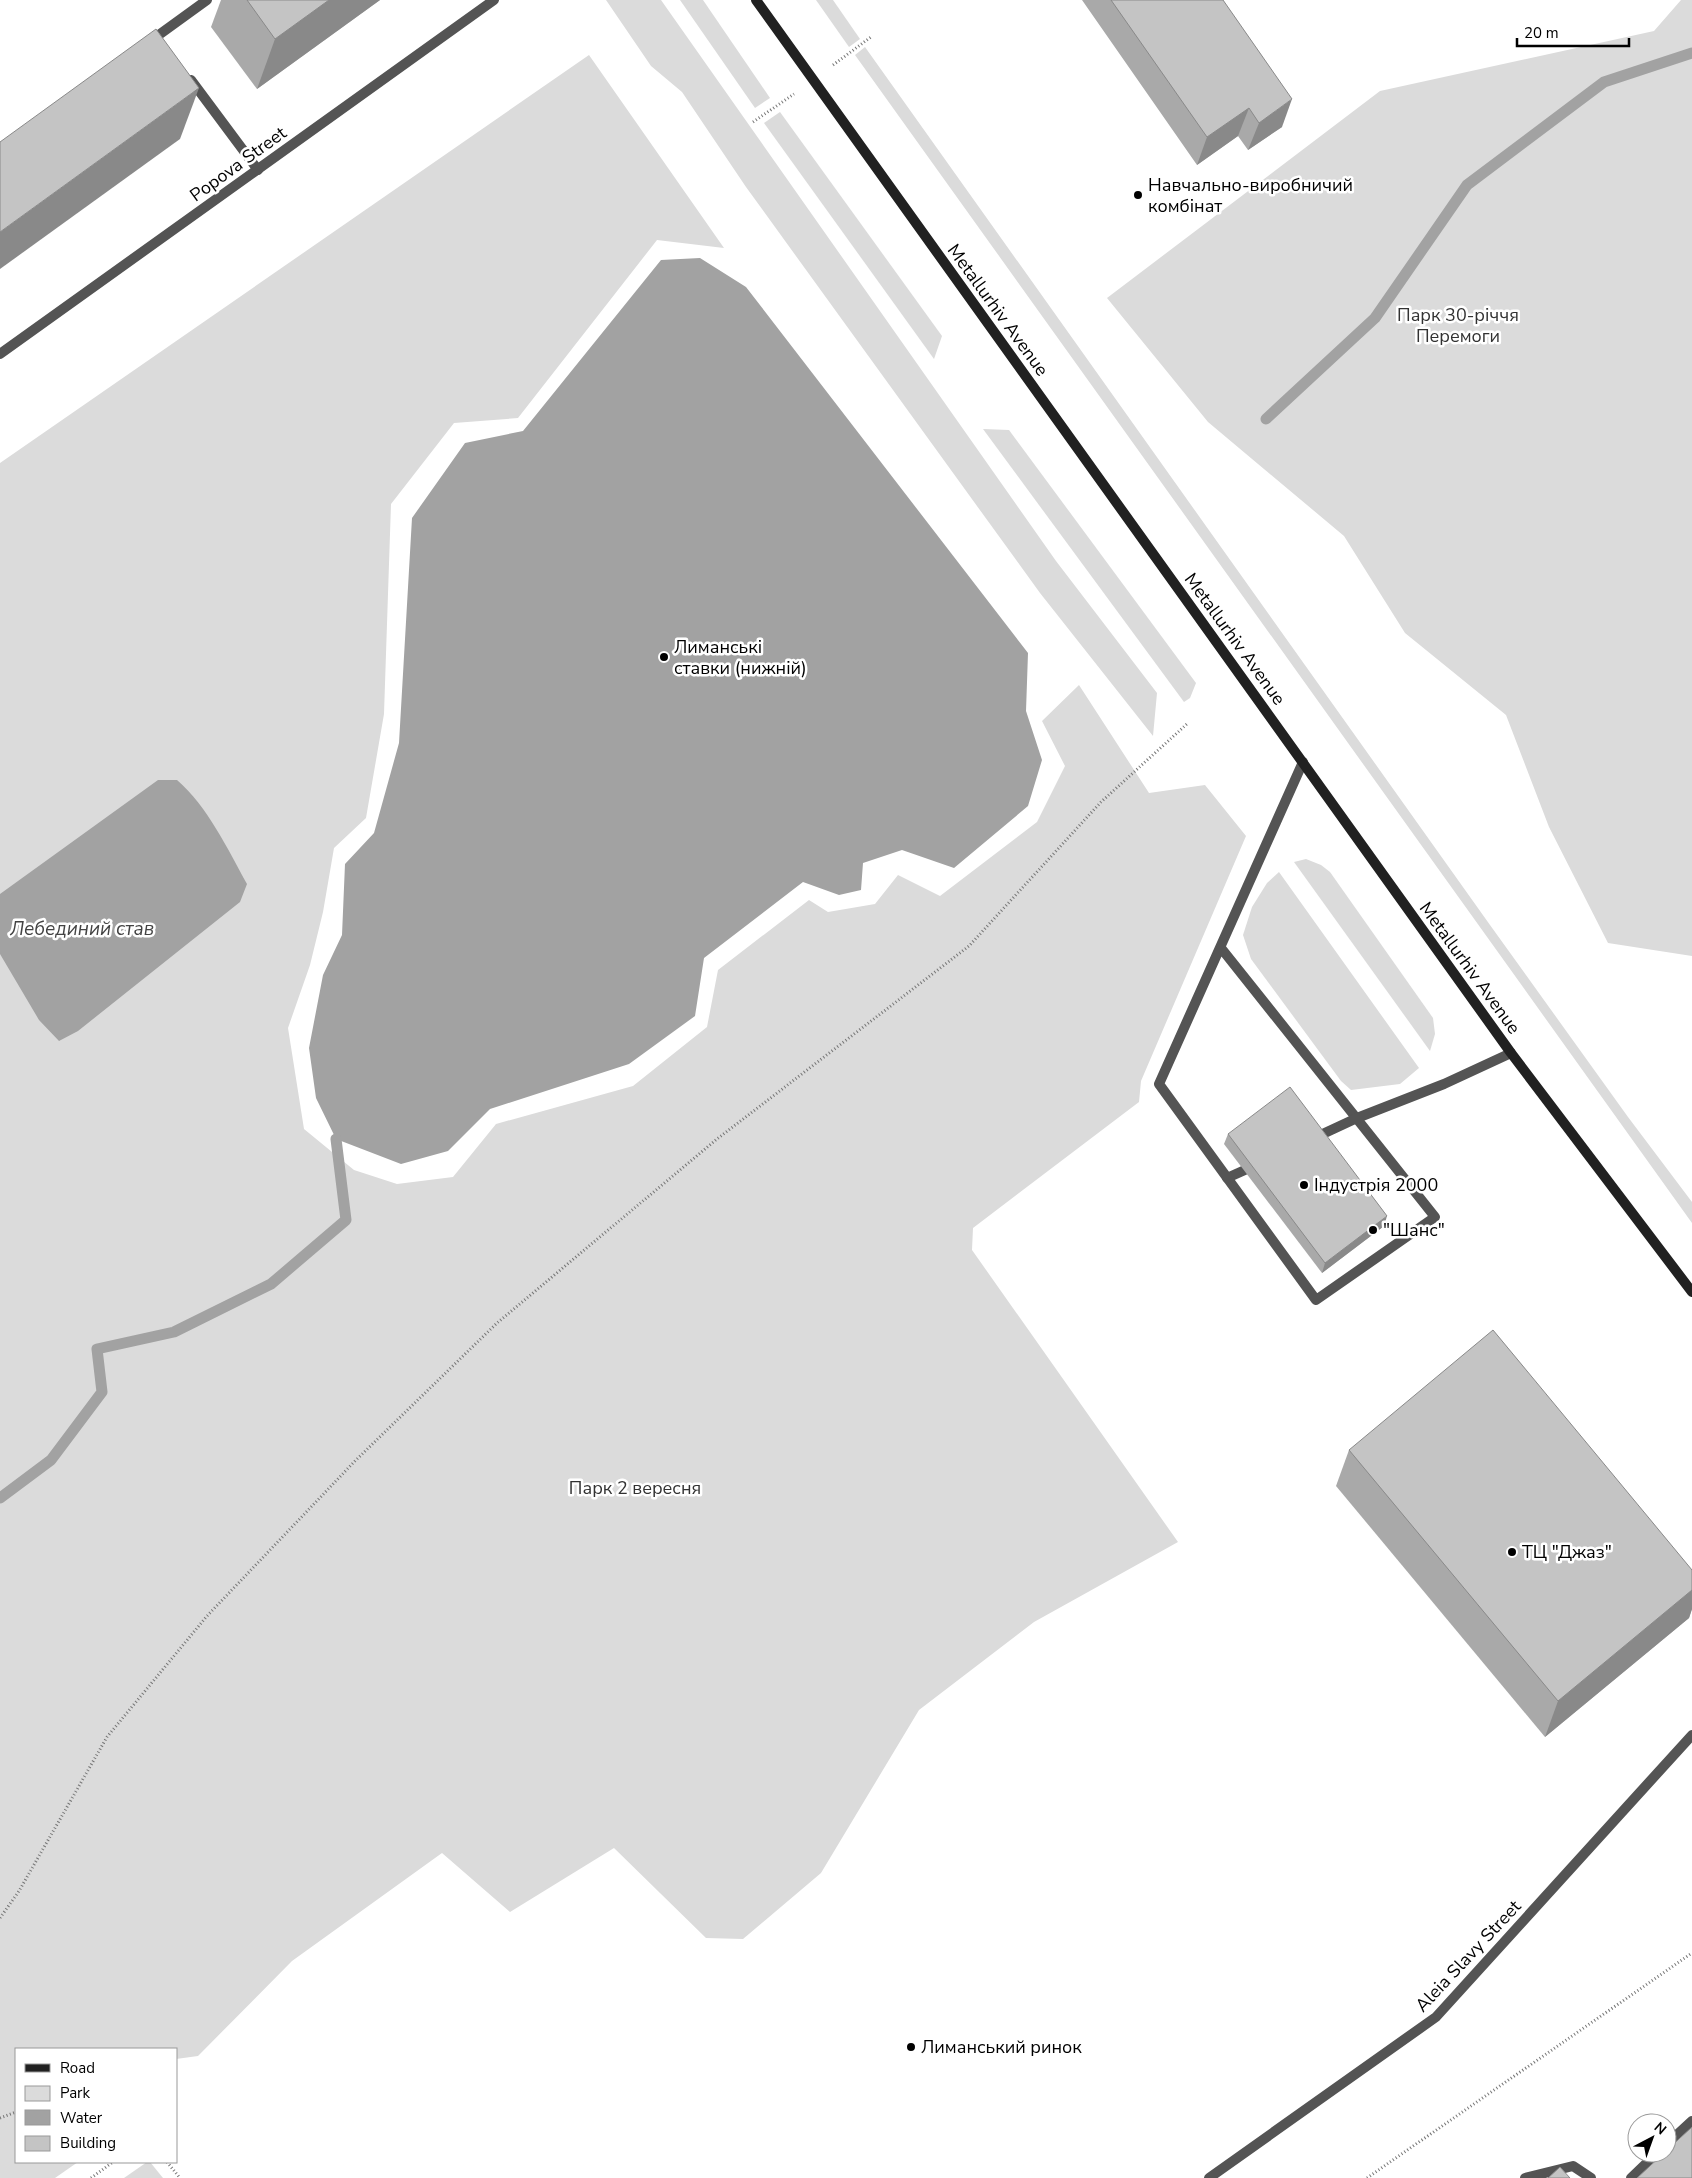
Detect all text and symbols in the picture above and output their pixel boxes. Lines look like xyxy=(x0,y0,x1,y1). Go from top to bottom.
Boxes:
scale bar xyxy=(1517,15,1630,47)
text: 20 m xyxy=(1524,23,1559,43)
street label: Popova Street xyxy=(185,120,292,207)
place label: Навчально-виробничий комбінат xyxy=(1148,173,1353,218)
marker: Навчально-виробничий комбінат xyxy=(1132,189,1144,201)
street label: Metallurhiv Avenue xyxy=(942,239,1054,381)
park label: Парк 30-річчя Перемоги xyxy=(1397,303,1519,348)
street label: Metallurhiv Avenue xyxy=(1179,568,1291,710)
place label: Лиманські ставки (нижній) xyxy=(674,635,807,680)
marker: Лиманські ставки (нижній) xyxy=(658,651,670,663)
street label: Metallurhiv Avenue xyxy=(1414,897,1526,1039)
water label: Лебединий став xyxy=(9,916,154,942)
place label: Індустрія 2000 xyxy=(1314,1173,1438,1197)
marker: Індустрія 2000 xyxy=(1298,1179,1310,1191)
place label: "Шанс" xyxy=(1383,1218,1445,1242)
marker: "Шанс" xyxy=(1367,1224,1379,1236)
park label: Парк 2 вересня xyxy=(569,1476,701,1500)
place label: ТЦ "Джаз" xyxy=(1522,1540,1612,1564)
marker: ТЦ "Джаз" xyxy=(1506,1546,1518,1558)
street label: Aleia Slavy Street xyxy=(1410,1894,1527,2017)
place label: Лиманський ринок xyxy=(921,2035,1082,2059)
marker: Лиманський ринок xyxy=(905,2041,917,2053)
legend xyxy=(15,2048,178,2163)
text: Road xyxy=(60,2058,95,2078)
text: Park xyxy=(60,2083,90,2103)
text: Water xyxy=(60,2108,103,2128)
north arrow xyxy=(1627,2113,1677,2163)
text: N xyxy=(1650,2118,1670,2139)
text: Building xyxy=(60,2133,116,2153)

